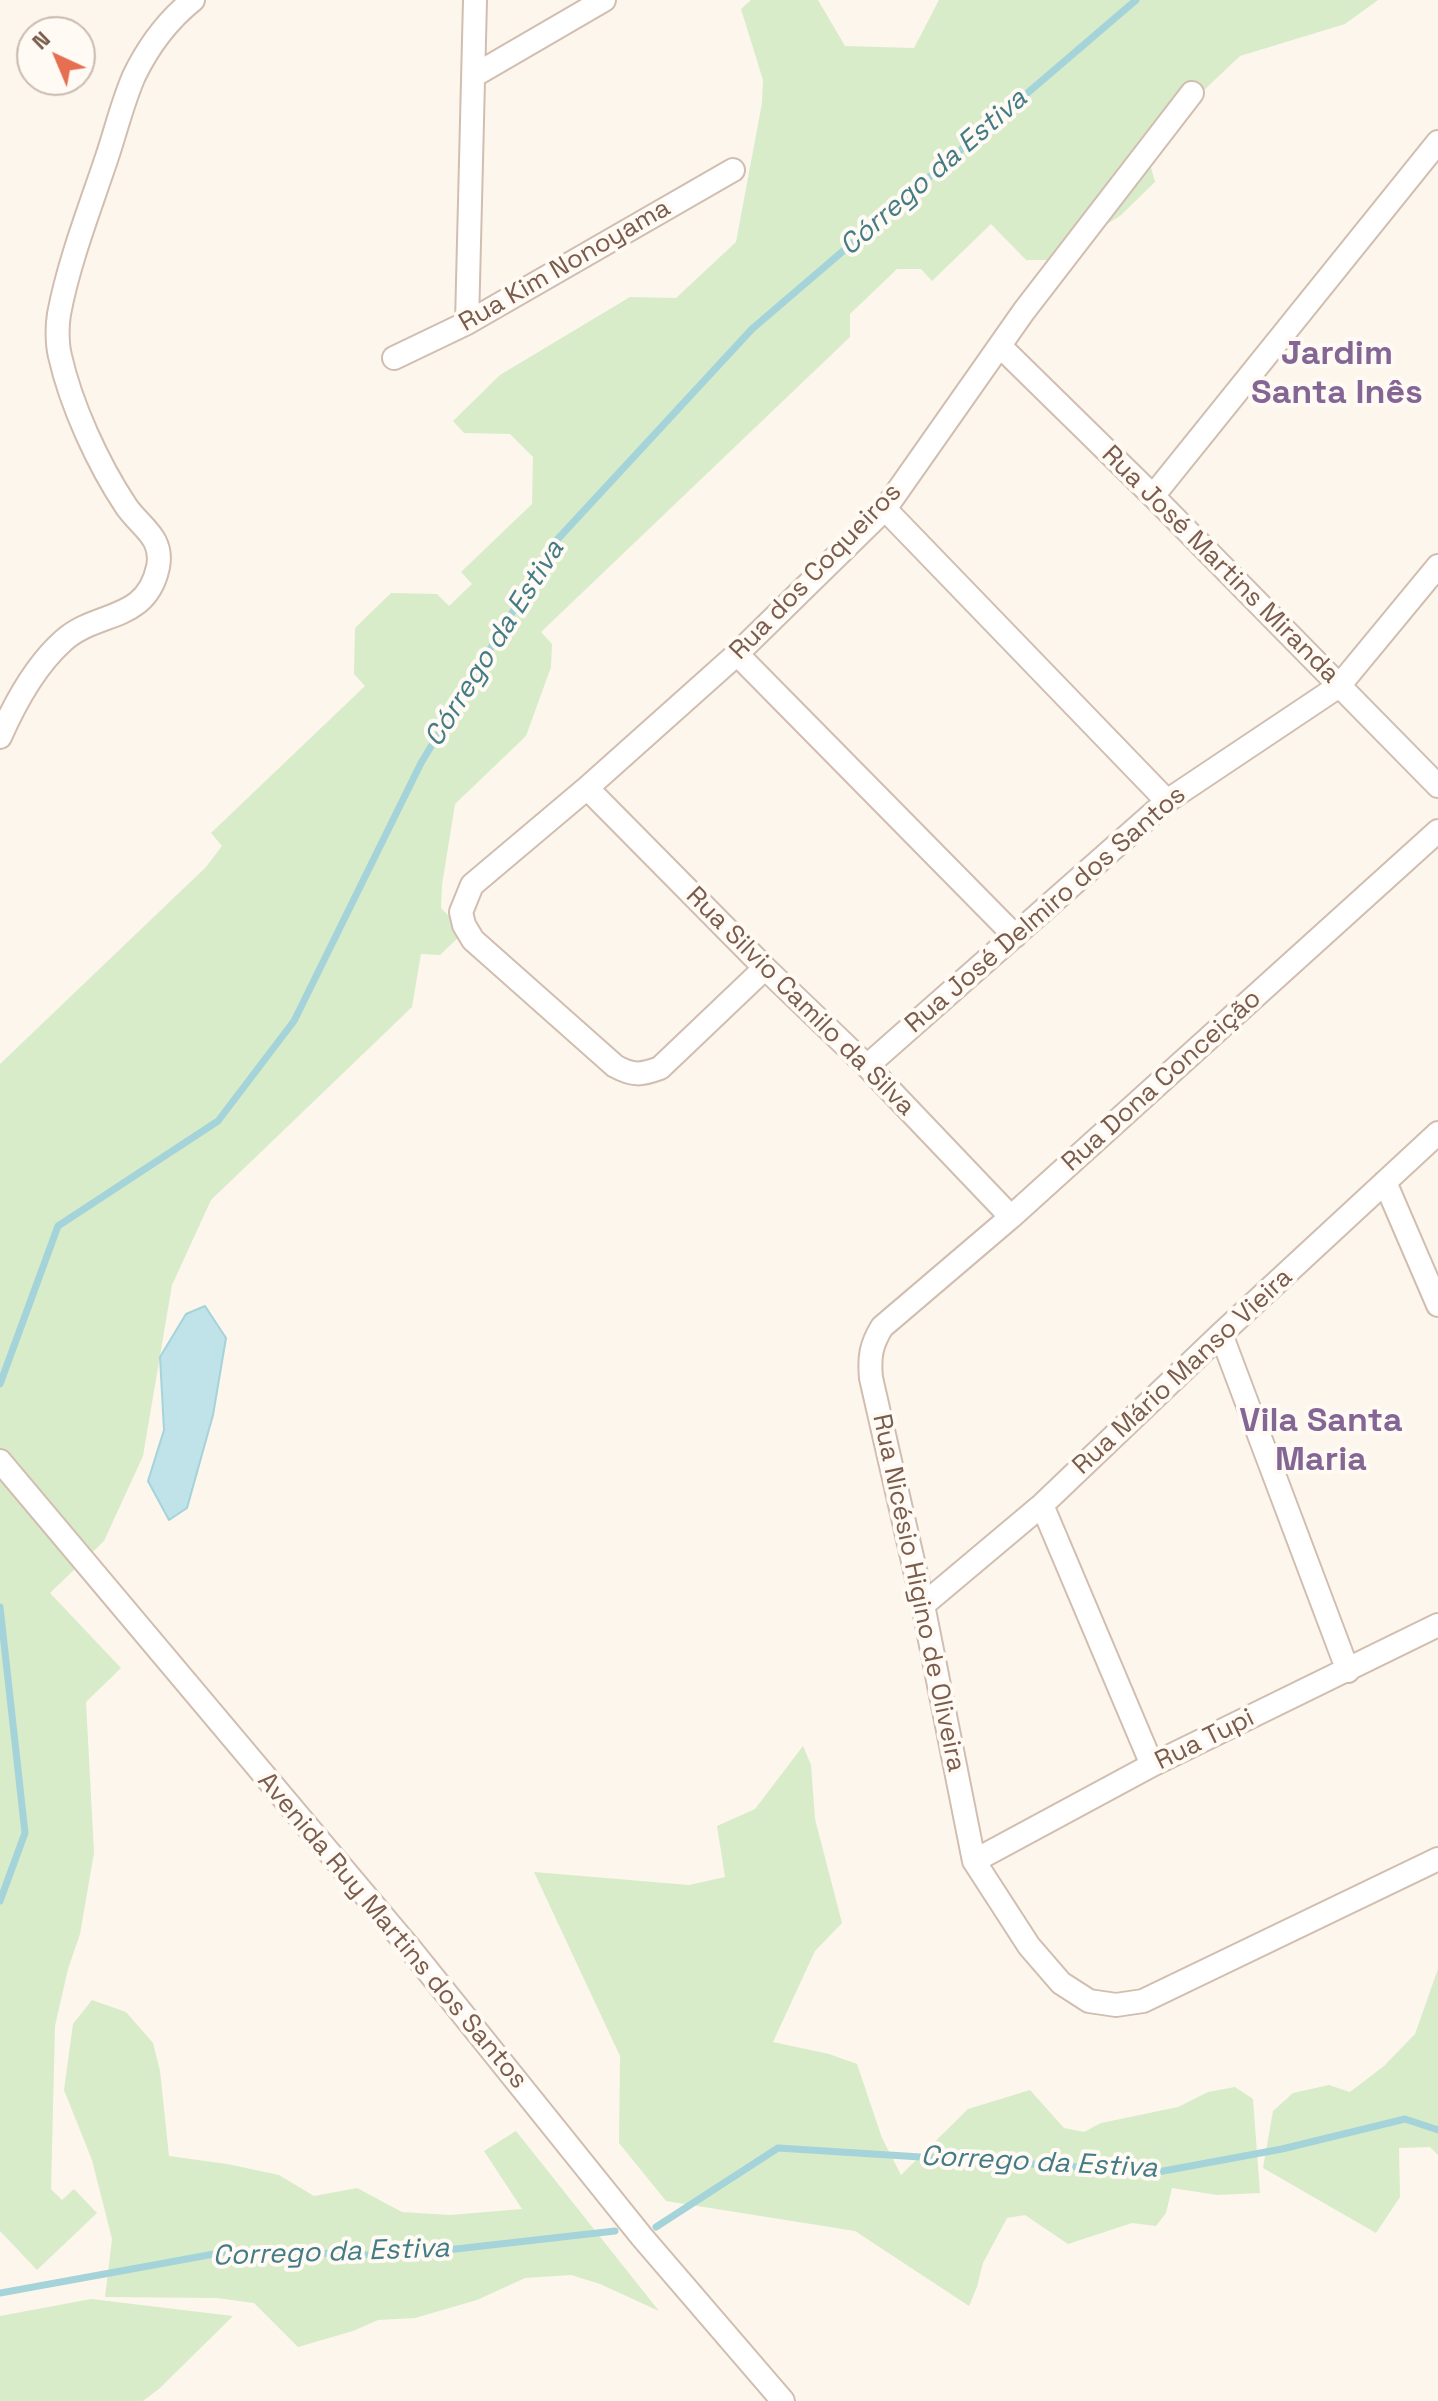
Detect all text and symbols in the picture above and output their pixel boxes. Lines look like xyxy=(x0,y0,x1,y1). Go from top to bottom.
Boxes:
north arrow xyxy=(16,16,96,96)
text: N xyxy=(26,25,56,55)
water label: Córrego da Estiva xyxy=(834,83,1034,263)
street label: Rua Kim Nonoyama xyxy=(454,193,676,339)
district label: Jardim Santa Inês xyxy=(1251,335,1423,414)
street label: Rua José Martins Miranda xyxy=(1095,440,1345,690)
street label: Rua dos Coqueiros xyxy=(724,477,908,667)
water label: Córrego da Estiva xyxy=(418,535,572,753)
street label: Rua José Delmiro dos Santos xyxy=(899,780,1193,1040)
street label: Rua Silvio Camilo da Silva xyxy=(679,881,921,1123)
street label: Rua Dona Conceição xyxy=(1056,983,1268,1179)
street label: Rua Mário Manso Vieira xyxy=(1067,1262,1299,1482)
district label: Vila Santa Maria xyxy=(1239,1402,1403,1482)
street label: Rua Nicésio Higino de Oliveira xyxy=(865,1411,971,1775)
street label: Rua Tupi xyxy=(1150,1703,1260,1777)
street label: Avenida Ruy Martins dos Santos xyxy=(250,1767,534,2095)
water label: Corrego da Estiva xyxy=(920,2140,1158,2186)
water label: Corrego da Estiva xyxy=(212,2232,450,2274)

